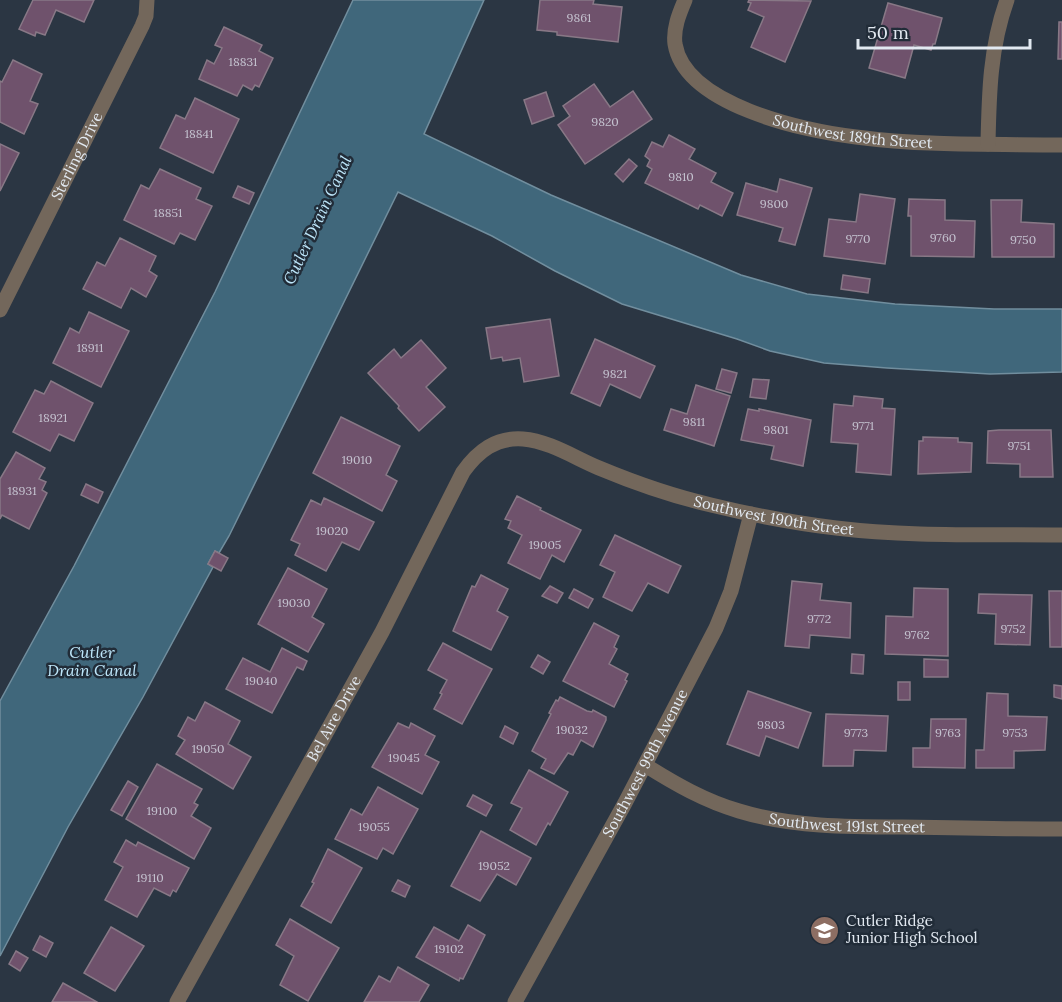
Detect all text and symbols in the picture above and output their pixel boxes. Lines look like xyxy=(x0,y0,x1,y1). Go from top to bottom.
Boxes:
house number: 9861 xyxy=(567,10,591,25)
scale bar xyxy=(858,12,1030,50)
text: 50 m xyxy=(867,21,909,44)
house number: 18831 xyxy=(229,54,257,69)
street label: Sterling Drive xyxy=(46,109,106,203)
street label: Southwest 189th Street xyxy=(771,110,933,152)
house number: 9820 xyxy=(591,114,619,129)
house number: 18841 xyxy=(185,126,213,141)
water label: Cutler Drain Canal xyxy=(278,152,356,288)
house number: 9810 xyxy=(668,169,694,184)
house number: 9800 xyxy=(760,196,788,211)
house number: 18851 xyxy=(154,205,182,220)
house number: 9760 xyxy=(930,230,956,245)
house number: 9770 xyxy=(845,231,871,246)
house number: 9750 xyxy=(1010,232,1036,247)
house number: 18911 xyxy=(77,340,103,355)
house number: 9821 xyxy=(603,366,627,381)
house number: 18921 xyxy=(39,410,67,425)
house number: 9811 xyxy=(683,414,705,429)
house number: 9771 xyxy=(852,418,874,433)
house number: 9801 xyxy=(763,422,789,437)
house number: 9751 xyxy=(1007,438,1031,453)
house number: 19010 xyxy=(342,452,372,467)
house number: 18931 xyxy=(7,483,37,498)
street label: Southwest 190th Street xyxy=(692,491,855,539)
house number: 19020 xyxy=(316,523,348,538)
house number: 19005 xyxy=(529,537,561,552)
house number: 19030 xyxy=(278,595,310,610)
house number: 9772 xyxy=(807,611,831,626)
house number: 9752 xyxy=(1000,621,1026,636)
house number: 9762 xyxy=(904,627,930,642)
water label: Cutler Drain Canal xyxy=(47,642,137,680)
street label: Bel Aire Drive xyxy=(302,672,365,765)
house number: 19040 xyxy=(245,673,277,688)
street label: Southwest 99th Avenue xyxy=(598,686,692,840)
house number: 9803 xyxy=(757,717,785,732)
house number: 19032 xyxy=(556,722,588,737)
house number: 9773 xyxy=(844,725,869,740)
house number: 9763 xyxy=(935,725,961,740)
house number: 9753 xyxy=(1002,725,1028,740)
house number: 19050 xyxy=(192,741,224,756)
house number: 19045 xyxy=(388,750,420,765)
house number: 19100 xyxy=(147,803,177,818)
street label: Southwest 191st Street xyxy=(767,809,925,836)
house number: 19055 xyxy=(358,819,390,834)
house number: 19052 xyxy=(478,858,510,873)
house number: 19110 xyxy=(136,870,164,885)
place label: Cutler Ridge Junior High School xyxy=(845,911,978,947)
school or university icon: Cutler Ridge Junior High School xyxy=(809,914,841,946)
house number: 19102 xyxy=(434,941,464,956)

